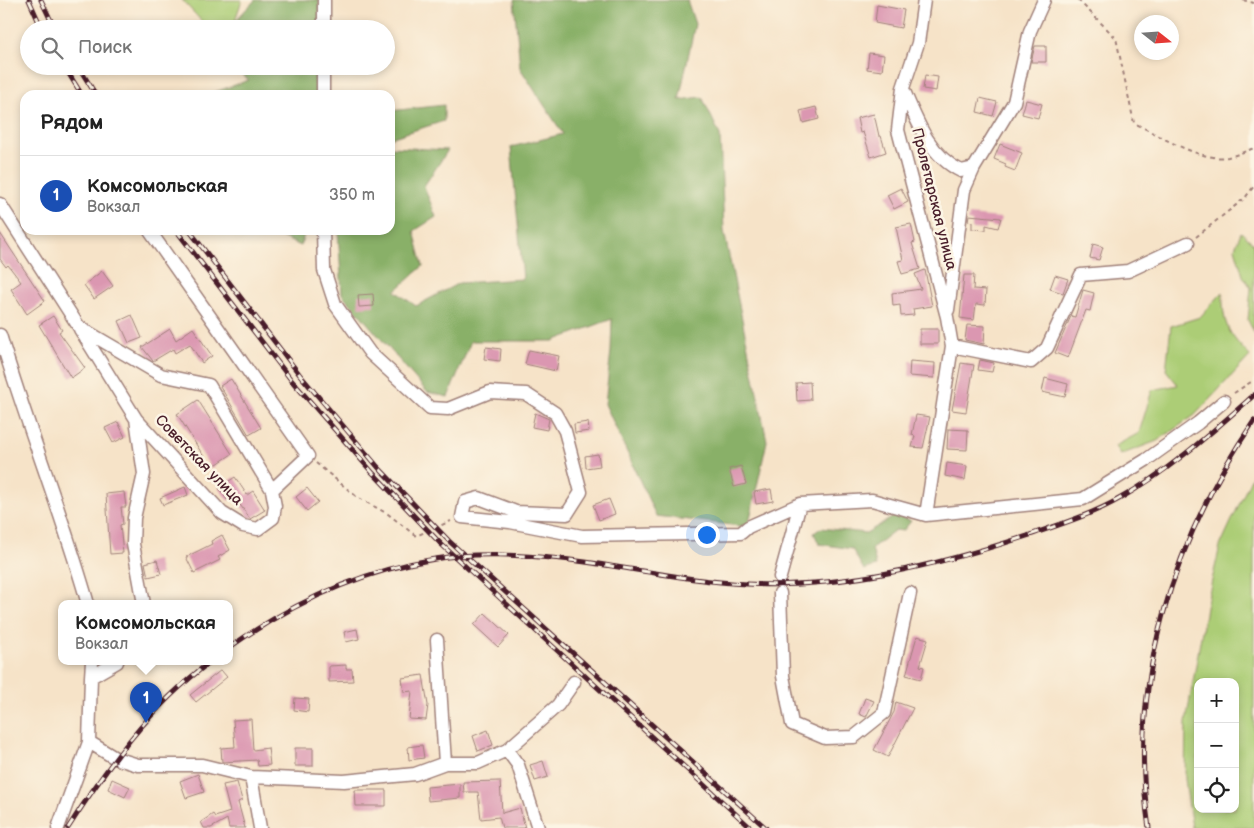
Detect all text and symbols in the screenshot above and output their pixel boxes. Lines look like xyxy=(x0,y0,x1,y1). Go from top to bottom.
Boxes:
north arrow xyxy=(1134,15,1179,60)
search box xyxy=(20,20,395,75)
icon: search xyxy=(38,34,66,62)
text: Поиск xyxy=(78,36,132,59)
text: Рядом xyxy=(40,110,103,135)
street label: Пролетарская улица xyxy=(907,126,961,272)
text: Комсомольская xyxy=(87,175,228,198)
text: 1 xyxy=(53,186,59,205)
text: 350 m xyxy=(329,186,375,205)
text: Вокзал xyxy=(87,198,140,217)
street label: Советская улица xyxy=(151,411,247,509)
your location xyxy=(694,522,720,548)
popup xyxy=(58,600,233,665)
text: Комсомольская xyxy=(75,612,216,635)
text: Вокзал xyxy=(75,635,128,654)
map controls xyxy=(1194,678,1239,813)
button: + xyxy=(1194,678,1239,723)
pin: 1 xyxy=(130,682,162,723)
button: − xyxy=(1194,723,1239,768)
button: locate xyxy=(1194,768,1239,813)

